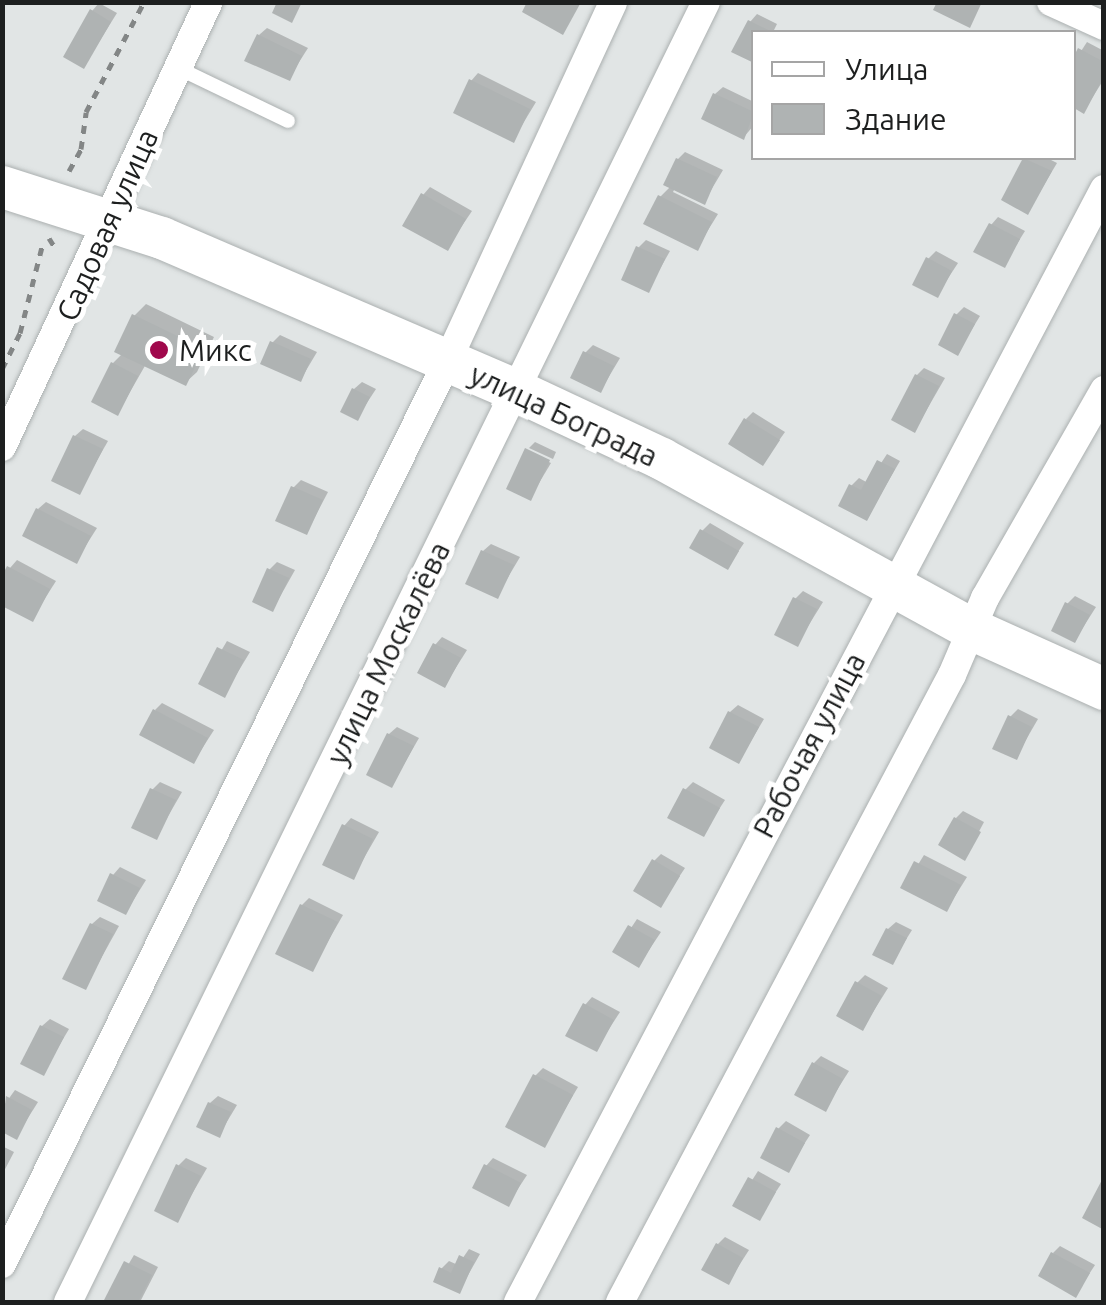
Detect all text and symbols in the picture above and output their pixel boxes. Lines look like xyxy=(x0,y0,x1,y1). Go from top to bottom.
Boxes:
legend xyxy=(751,30,1076,160)
text: Улица xyxy=(845,52,929,86)
text: Здание xyxy=(845,102,947,136)
street label: Садовая улица xyxy=(49,124,165,326)
place label: Микс xyxy=(179,332,252,368)
marker: Микс xyxy=(148,339,170,361)
street label: улица Бограда xyxy=(464,356,664,474)
street label: улица Москалёва xyxy=(318,536,458,770)
street label: Рабочая улица xyxy=(745,646,873,844)

